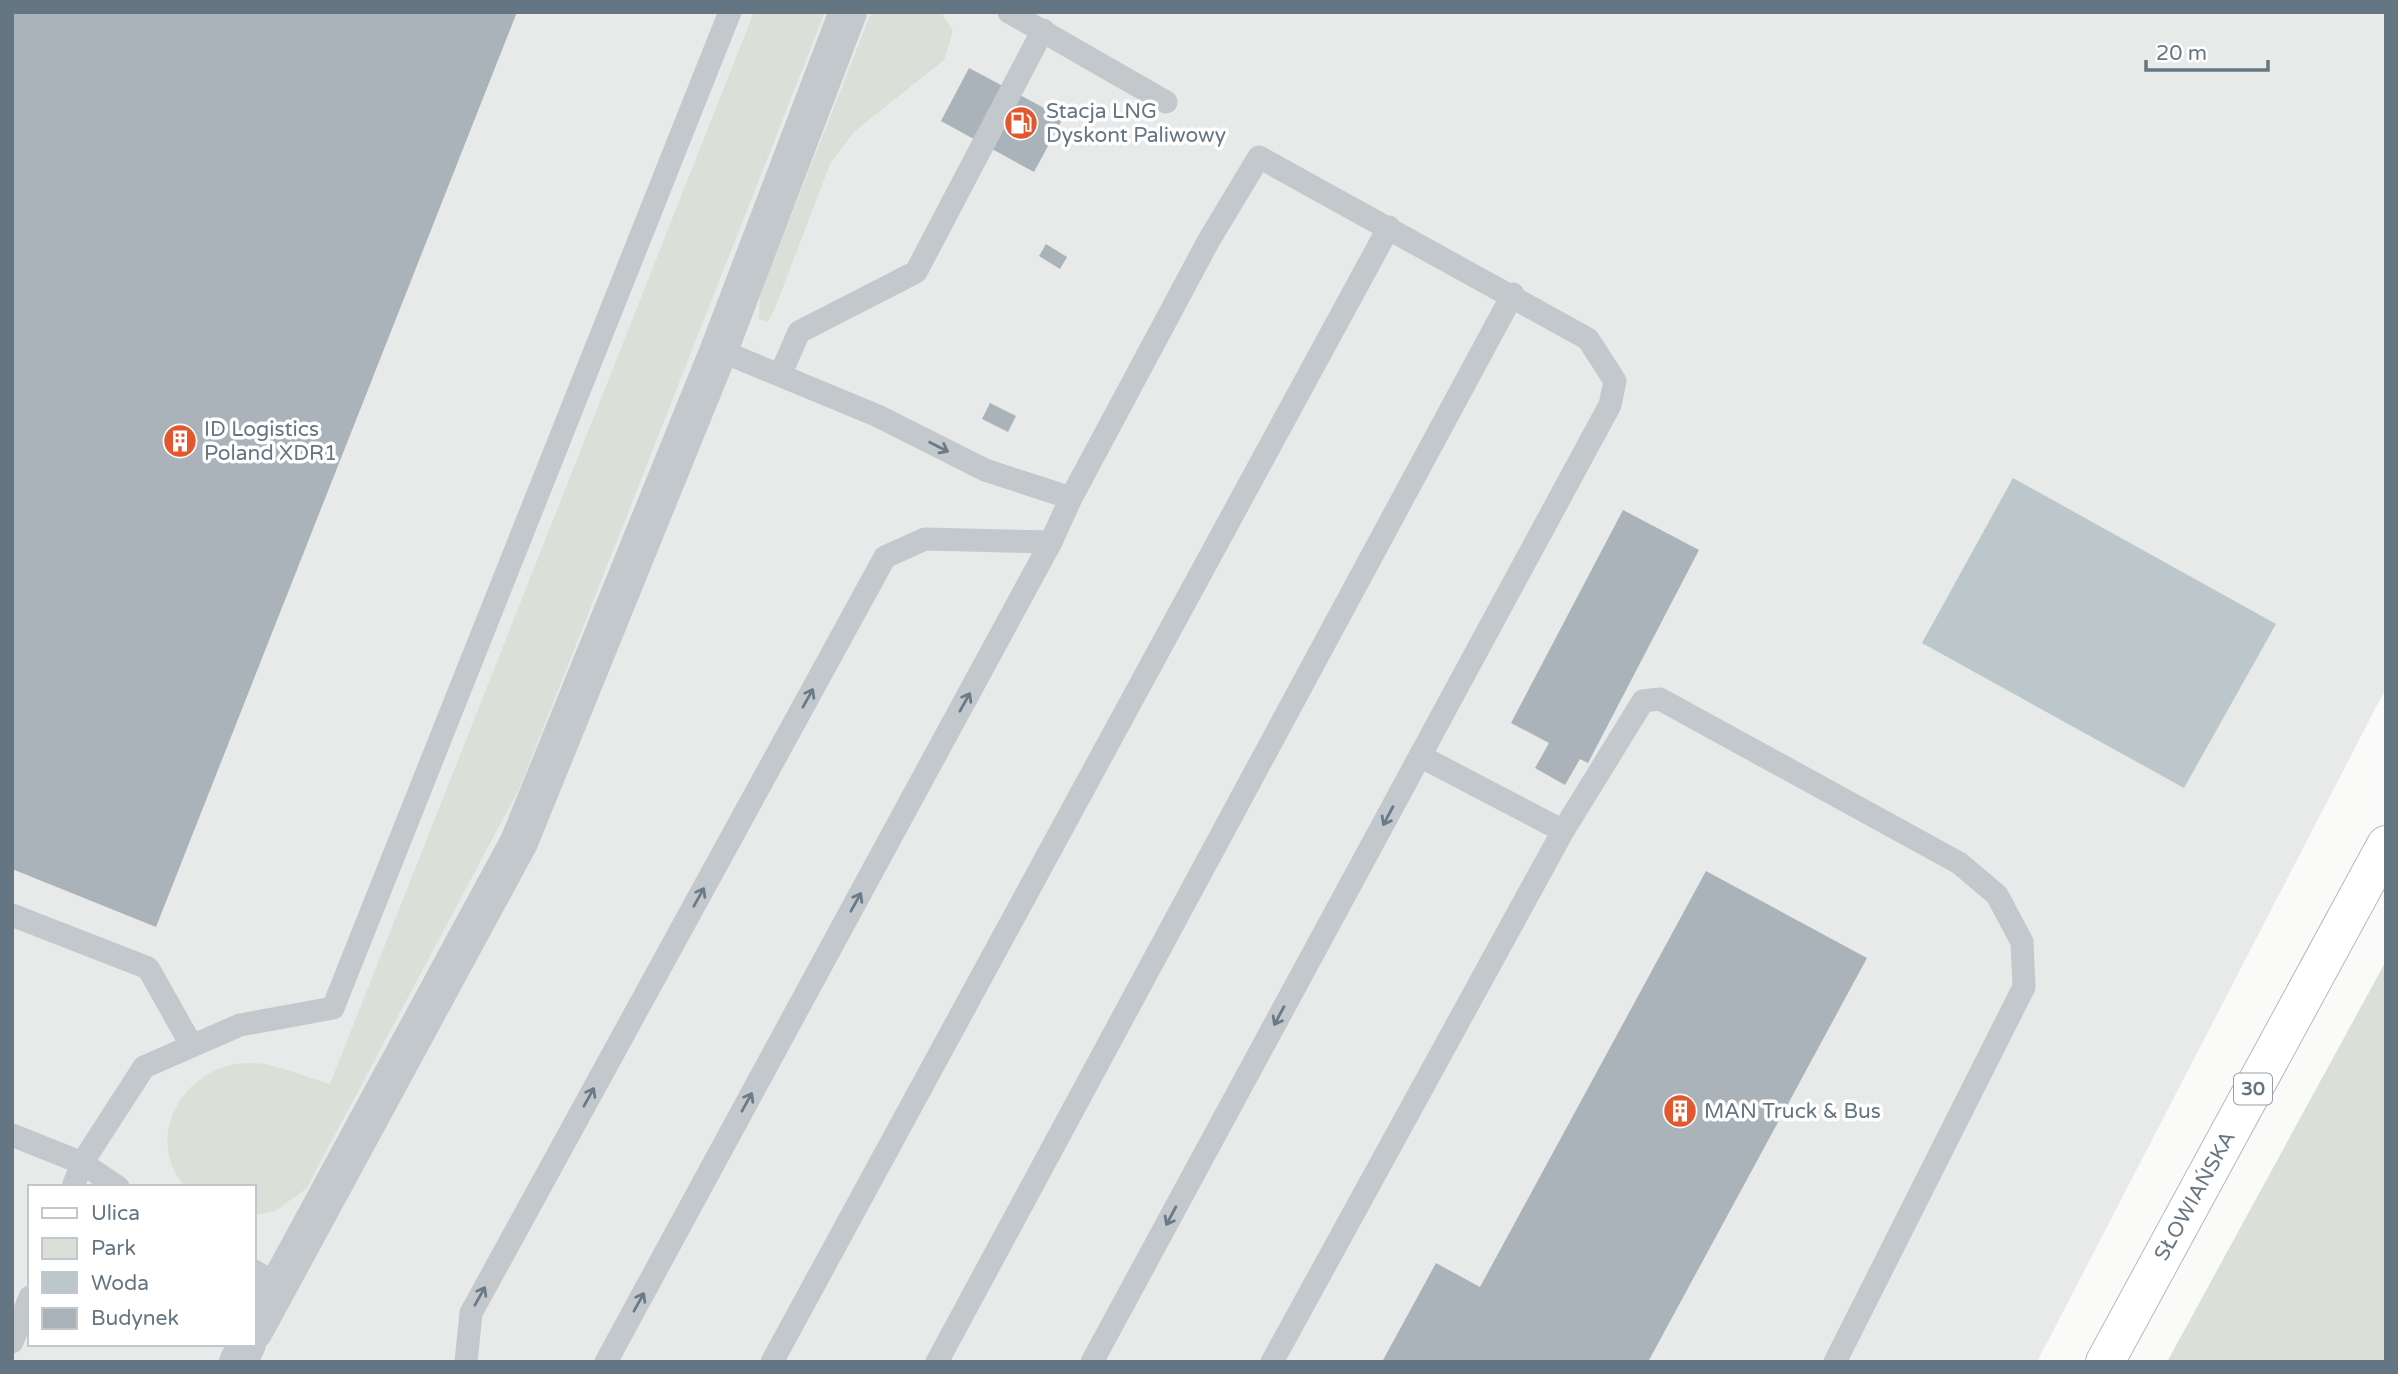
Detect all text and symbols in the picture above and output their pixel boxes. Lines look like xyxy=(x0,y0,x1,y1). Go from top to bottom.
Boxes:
scale bar xyxy=(2146,28,2268,72)
text: 20 m xyxy=(2156,41,2207,66)
place label: Stacja LNG Dyskont Paliwowy xyxy=(1046,99,1226,148)
fuel station icon: Stacja LNG Dyskont Paliwowy xyxy=(1002,104,1040,142)
place label: ID Logistics Poland XDR1 xyxy=(204,417,337,466)
building icon: ID Logistics Poland XDR1 xyxy=(161,422,199,460)
one-way arrow xyxy=(928,440,949,454)
one-way arrow xyxy=(801,688,815,708)
one-way arrow xyxy=(958,692,972,713)
one-way arrow xyxy=(1380,805,1394,826)
one-way arrow xyxy=(692,887,706,908)
one-way arrow xyxy=(850,892,863,913)
one-way arrow xyxy=(1272,1005,1285,1026)
road number: 30 xyxy=(2234,1074,2272,1105)
one-way arrow xyxy=(582,1087,596,1107)
one-way arrow xyxy=(741,1092,755,1113)
building icon: MAN Truck & Bus xyxy=(1661,1092,1699,1130)
place label: MAN Truck & Bus xyxy=(1704,1099,1881,1124)
street label: SŁOWIAŃSKA xyxy=(2149,1127,2241,1265)
legend xyxy=(28,1185,256,1346)
text: Ulica xyxy=(91,1201,140,1226)
one-way arrow xyxy=(1164,1205,1177,1226)
text: Park xyxy=(91,1236,136,1261)
text: Woda xyxy=(91,1271,149,1296)
one-way arrow xyxy=(474,1286,487,1307)
one-way arrow xyxy=(633,1292,646,1313)
text: Budynek xyxy=(91,1306,179,1331)

